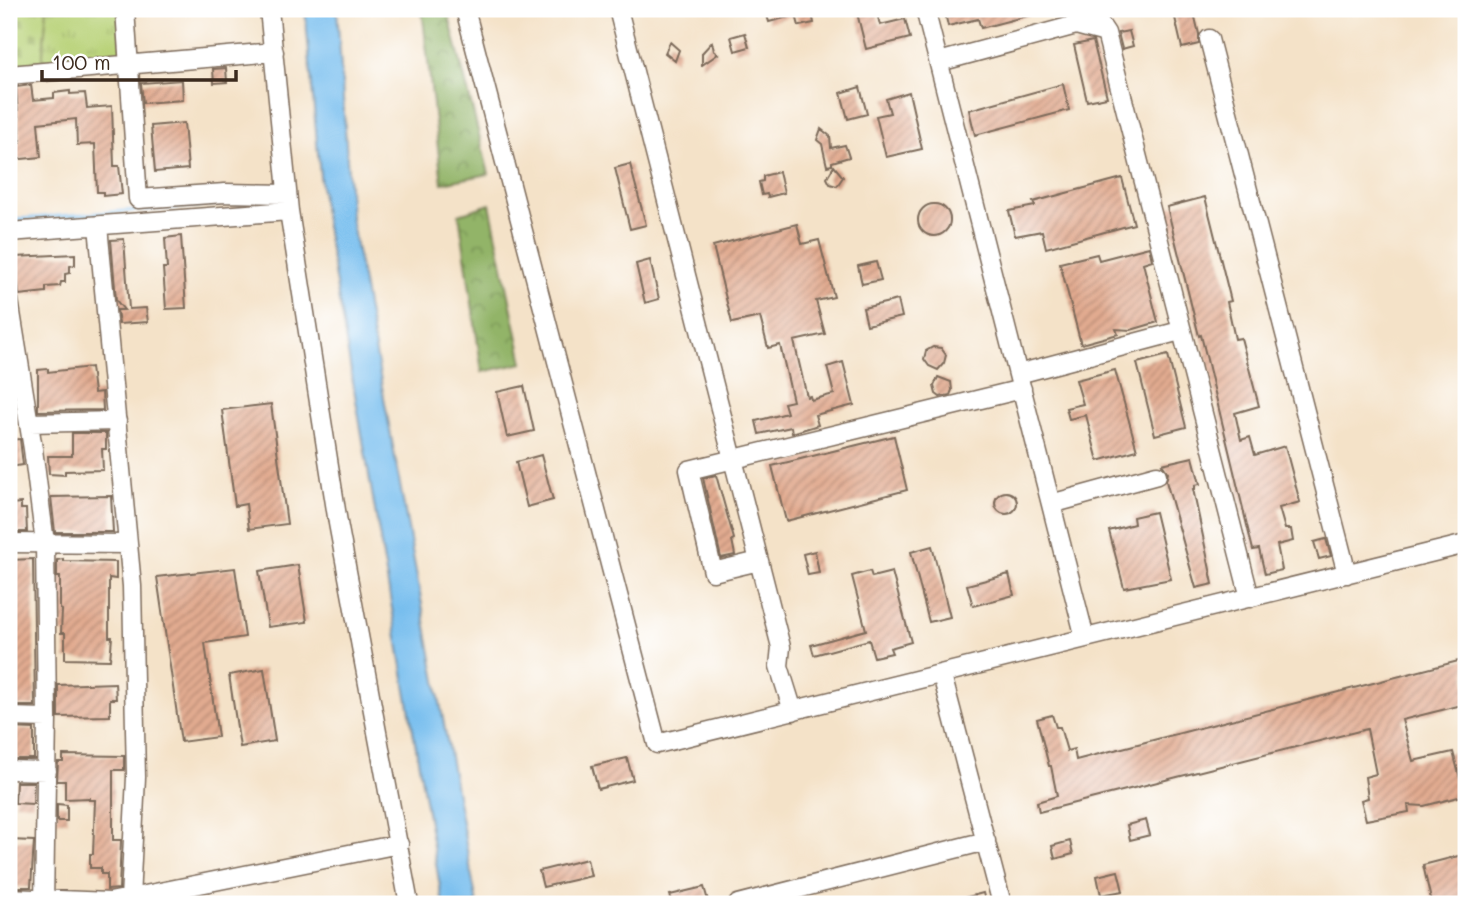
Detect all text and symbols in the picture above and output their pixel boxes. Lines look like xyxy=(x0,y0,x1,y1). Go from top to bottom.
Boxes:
scale bar xyxy=(42,38,236,82)
text: 100 m xyxy=(52,48,111,75)

